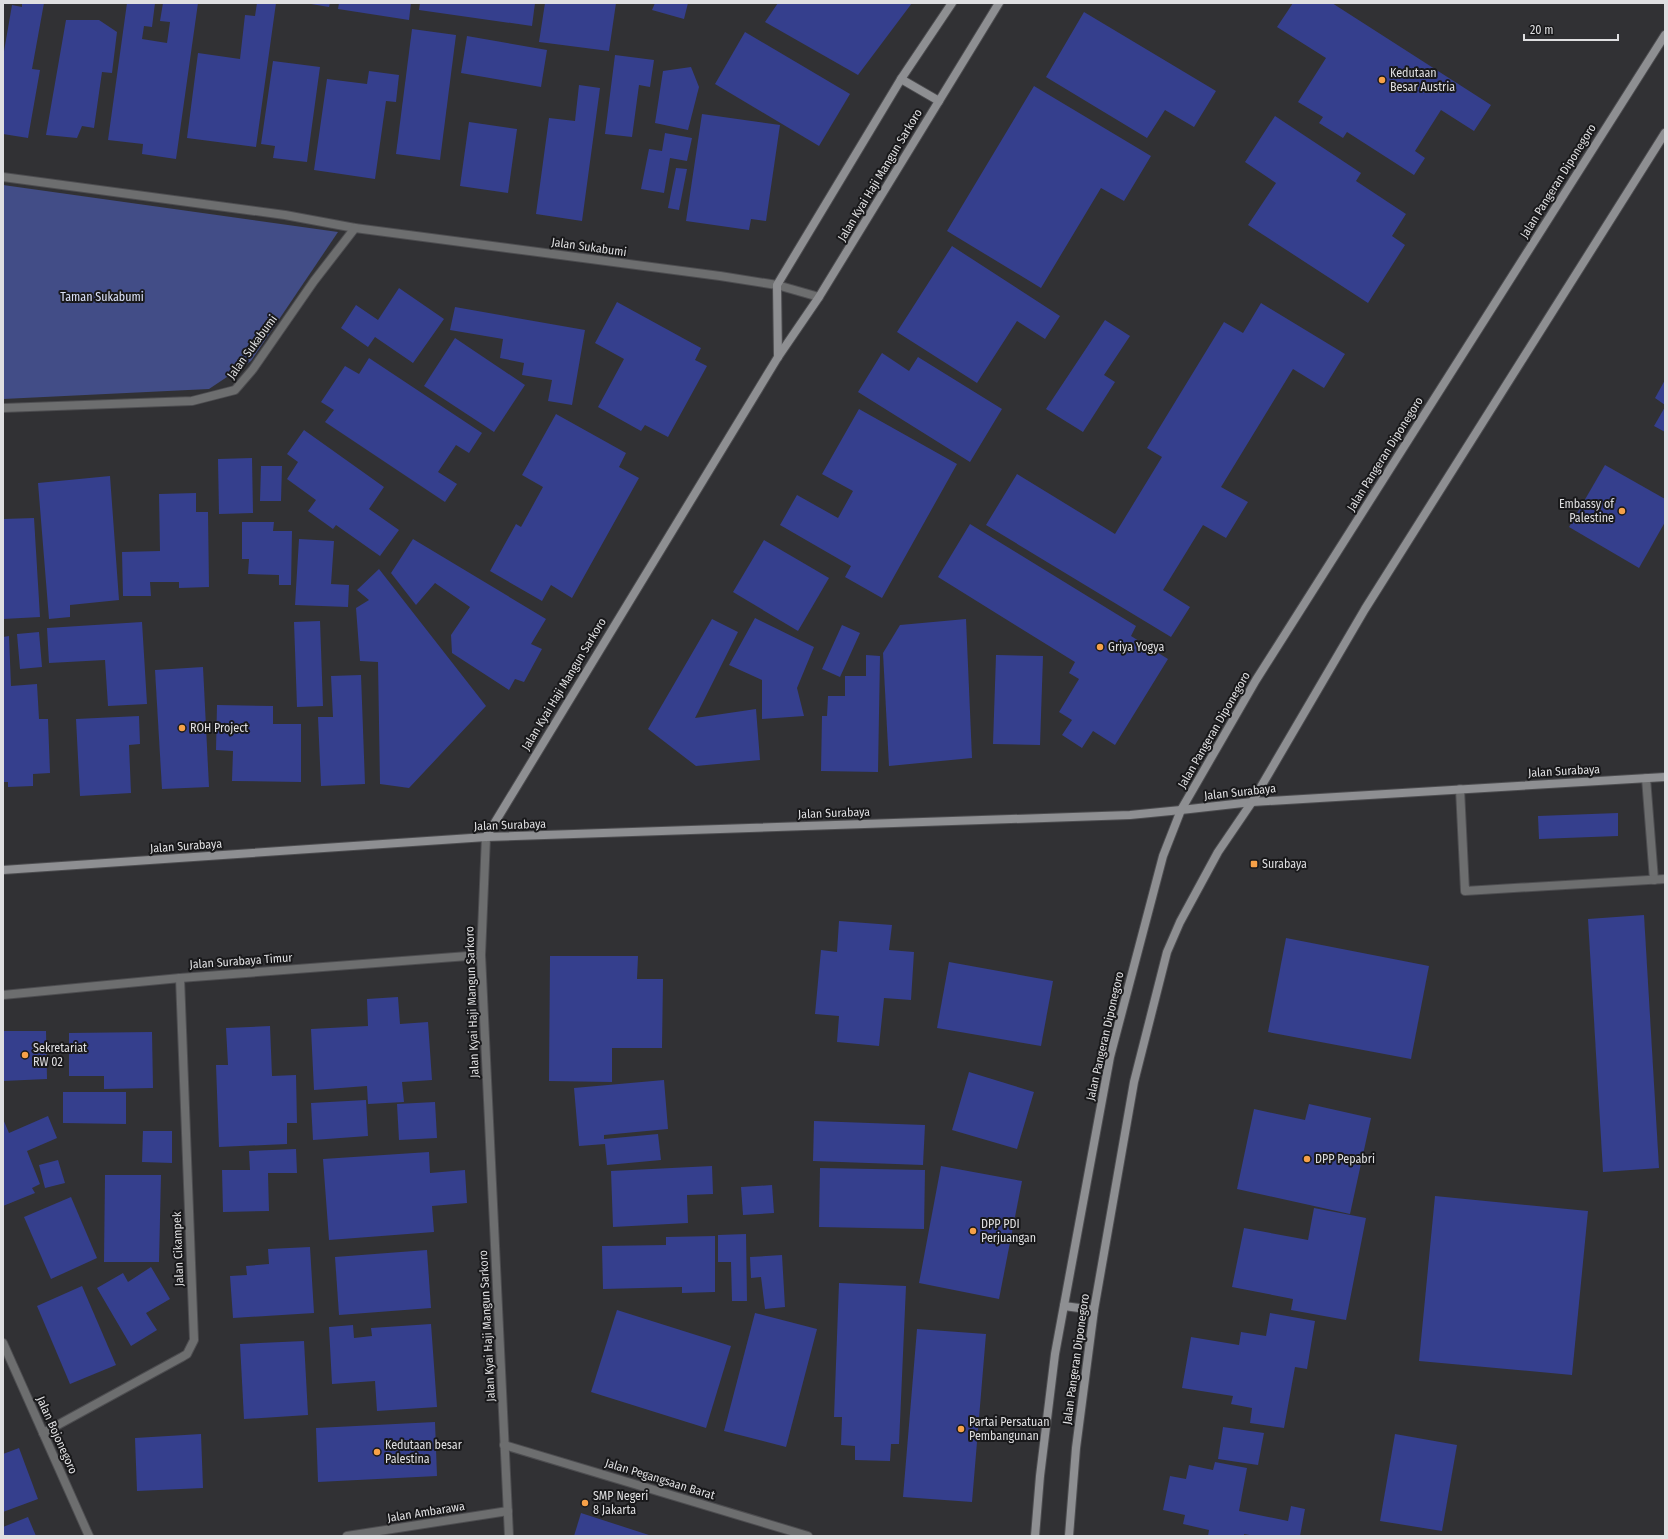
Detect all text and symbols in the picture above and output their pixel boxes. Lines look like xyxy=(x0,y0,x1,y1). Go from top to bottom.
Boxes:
scale bar xyxy=(1524,16,1618,42)
text: 20 m xyxy=(1530,23,1554,37)
place label: Kedutaan Besar Austria xyxy=(1390,66,1455,94)
marker: Kedutaan Besar Austria xyxy=(1377,75,1387,85)
street label: Jalan Kyai Haji Mangun Sarkoro xyxy=(835,106,925,244)
street label: Jalan Pangeran Diponegoro xyxy=(1517,121,1599,241)
street label: Jalan Sukabumi xyxy=(551,235,627,259)
park label: Taman Sukabumi xyxy=(60,290,144,304)
street label: Jalan Sukabumi xyxy=(224,312,280,382)
street label: Jalan Pangeran Diponegoro xyxy=(1344,394,1426,514)
place label: Embassy of Palestine xyxy=(1559,497,1615,525)
marker: Embassy of Palestine xyxy=(1617,506,1627,516)
street label: Jalan Kyai Haji Mangun Sarkoro xyxy=(519,615,609,753)
place label: Griya Yogya xyxy=(1108,640,1164,654)
marker: Griya Yogya xyxy=(1095,642,1105,652)
street label: Jalan Pangeran Diponegoro xyxy=(1175,669,1253,791)
place label: ROH Project xyxy=(190,721,248,735)
marker: ROH Project xyxy=(177,723,187,733)
street label: Jalan Surabaya xyxy=(1528,762,1600,780)
street label: Jalan Surabaya xyxy=(1203,781,1277,803)
street label: Jalan Surabaya xyxy=(798,805,870,821)
street label: Jalan Surabaya xyxy=(474,817,546,833)
street label: Jalan Surabaya xyxy=(150,836,223,855)
place label: Surabaya xyxy=(1262,857,1307,871)
marker: Surabaya xyxy=(1249,859,1259,869)
street label: Jalan Kyai Haji Mangun Sarkoro xyxy=(462,926,482,1078)
street label: Jalan Surabaya Timur xyxy=(189,950,294,972)
street label: Jalan Pangeran Diponegoro xyxy=(1083,970,1127,1102)
place label: Sekretariat RW 02 xyxy=(33,1041,87,1069)
marker: Sekretariat RW 02 xyxy=(20,1050,30,1060)
place label: DPP Pepabri xyxy=(1315,1152,1375,1166)
marker: DPP Pepabri xyxy=(1302,1154,1312,1164)
street label: Jalan Cikampek xyxy=(170,1211,186,1287)
place label: DPP PDI Perjuangan xyxy=(981,1217,1036,1245)
marker: DPP PDI Perjuangan xyxy=(968,1226,978,1236)
street label: Jalan Kyai Haji Mangun Sarkoro xyxy=(476,1250,498,1402)
street label: Jalan Pangeran Diponegoro xyxy=(1060,1293,1092,1425)
street label: Jalan Bojonegoro xyxy=(34,1394,80,1476)
place label: Partai Persatuan Pembangunan xyxy=(969,1415,1049,1443)
marker: Partai Persatuan Pembangunan xyxy=(956,1424,966,1434)
place label: Kedutaan besar Palestina xyxy=(385,1438,463,1466)
marker: Kedutaan besar Palestina xyxy=(372,1447,382,1457)
street label: Jalan Pegangsaan Barat xyxy=(603,1456,717,1502)
place label: SMP Negeri 8 Jakarta xyxy=(593,1489,648,1517)
marker: SMP Negeri 8 Jakarta xyxy=(580,1498,590,1508)
street label: Jalan Ambarawa xyxy=(386,1499,466,1525)

